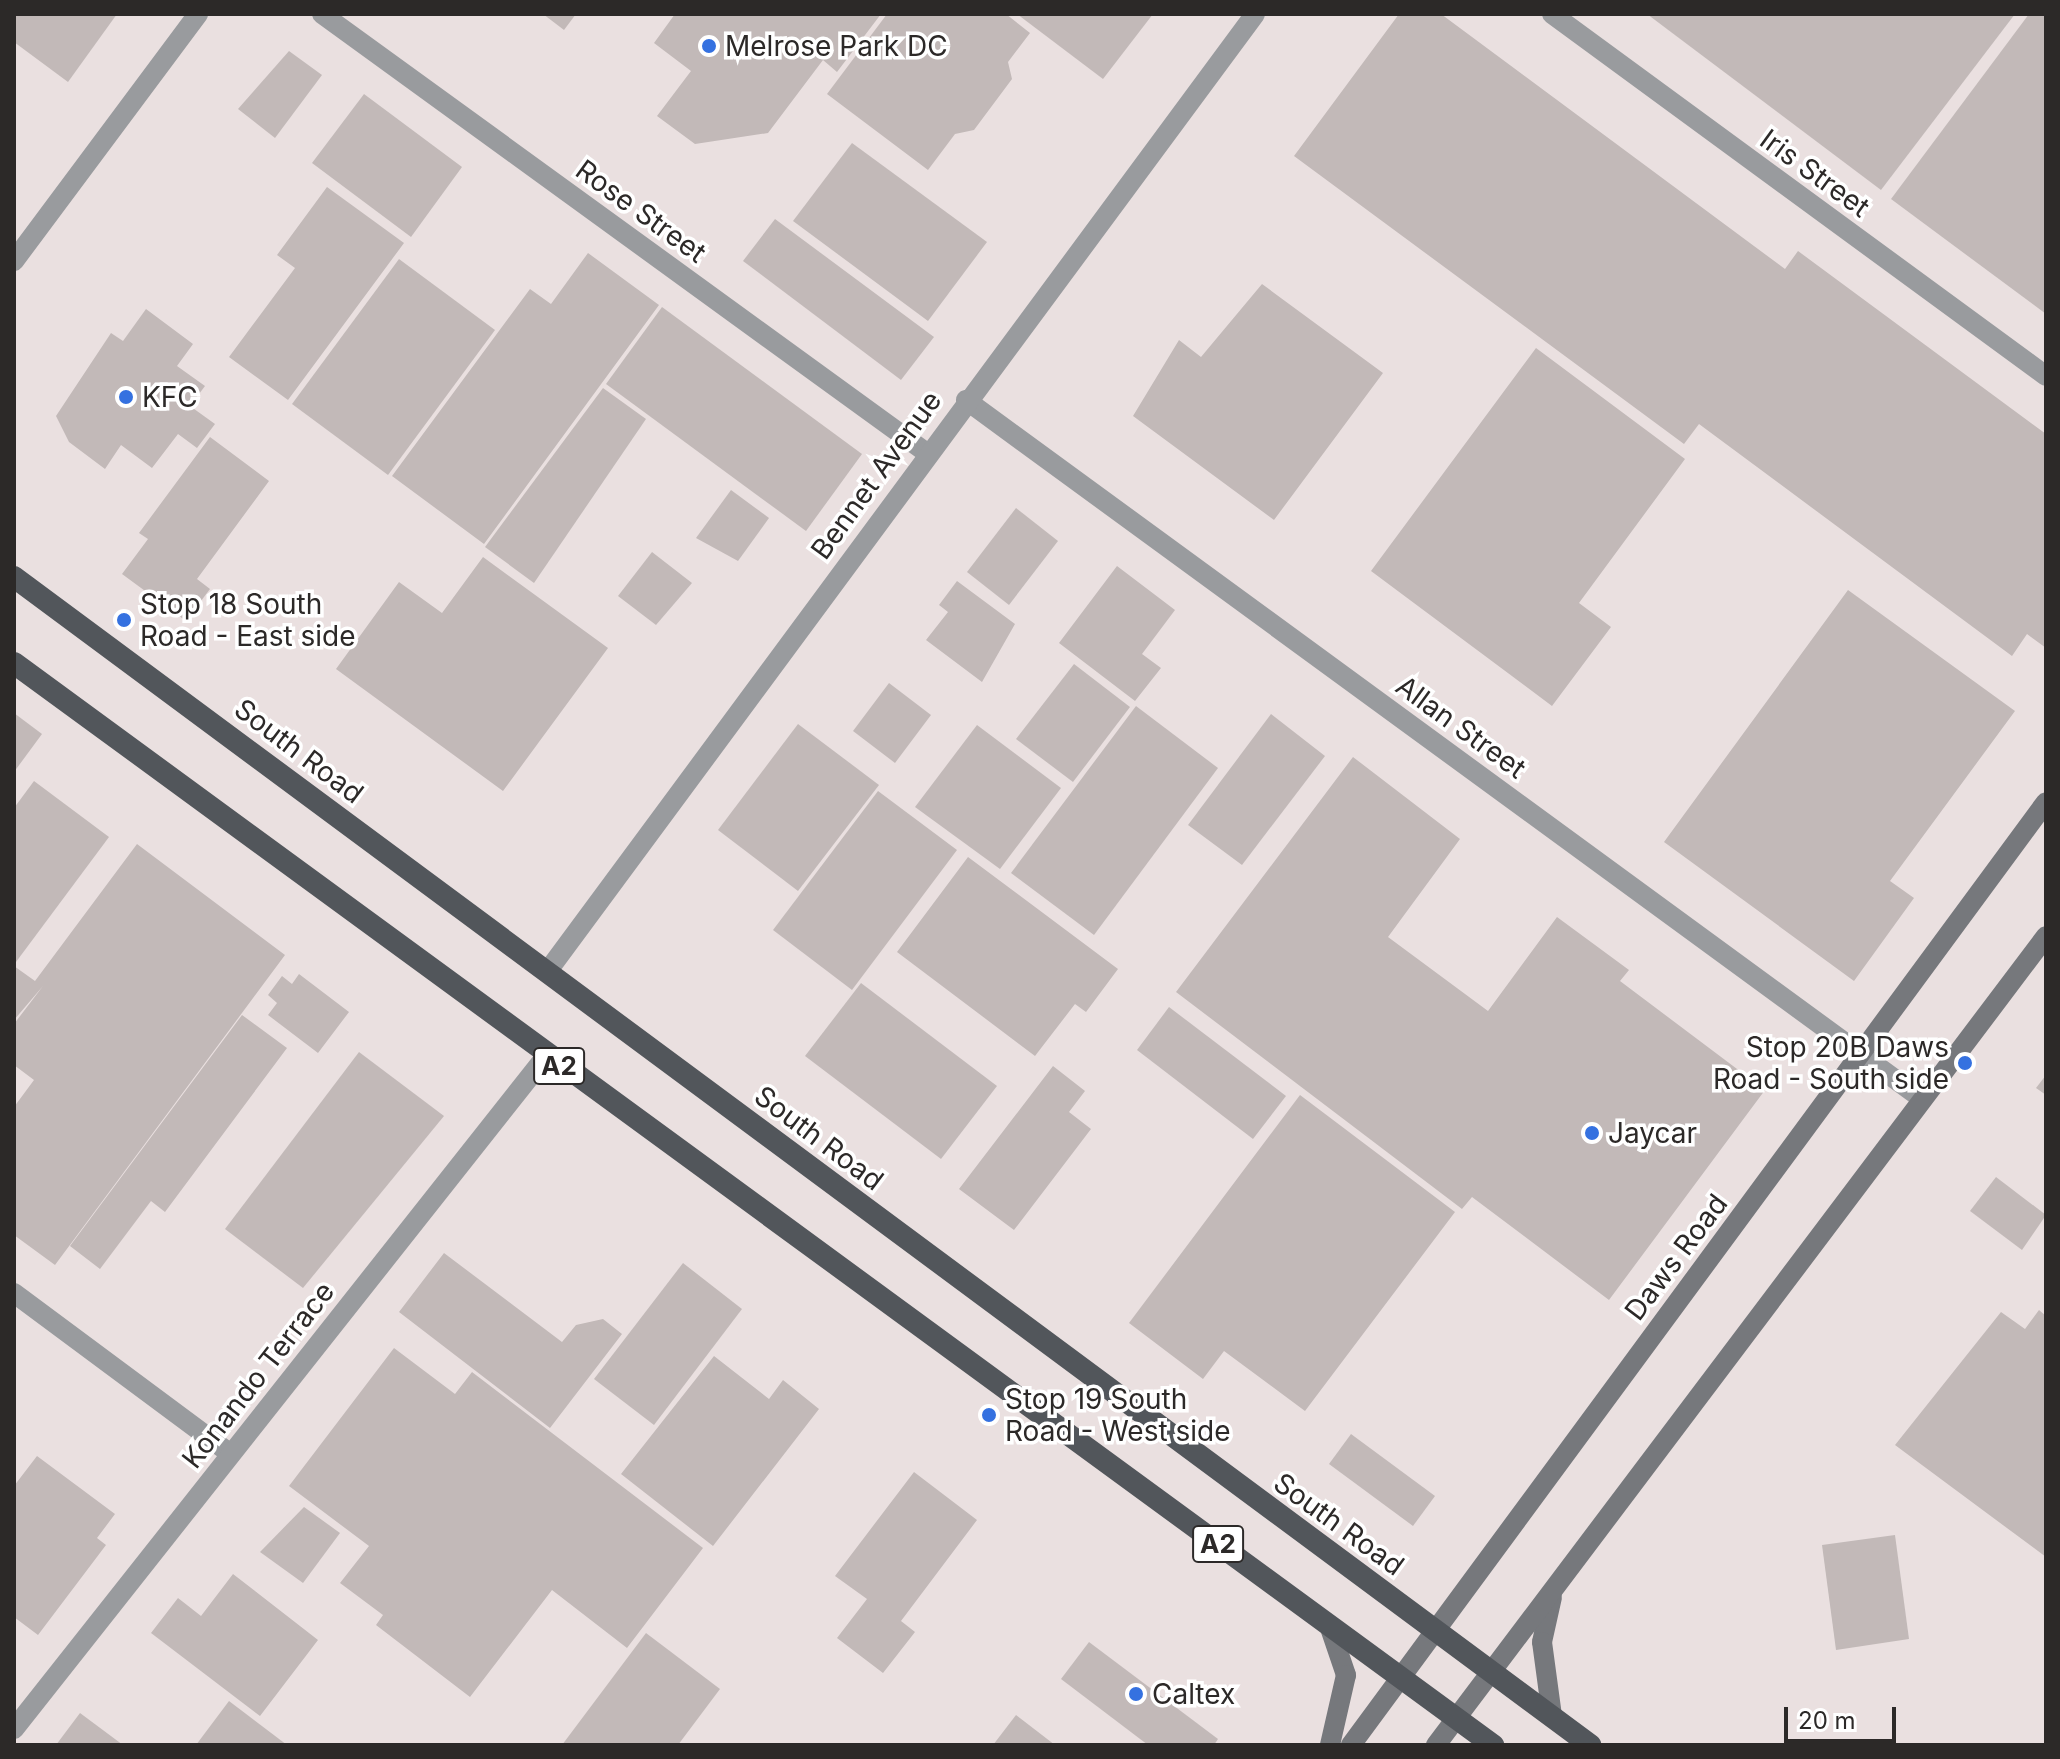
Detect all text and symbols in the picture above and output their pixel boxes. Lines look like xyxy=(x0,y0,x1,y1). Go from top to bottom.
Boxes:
place label: Melrose Park DC xyxy=(725,29,948,63)
marker: Melrose Park DC xyxy=(700,37,718,55)
street label: Iris Street xyxy=(1754,122,1876,224)
street label: Rose Street xyxy=(569,153,713,269)
place label: KFC xyxy=(142,380,198,414)
street label: Bennet Avenue xyxy=(804,384,948,566)
marker: KFC xyxy=(117,388,135,406)
place label: Stop 18 South Road - East side xyxy=(140,587,356,653)
marker: Stop 18 South Road - East side xyxy=(115,611,133,629)
street label: Allan Street xyxy=(1390,669,1532,785)
street label: South Road xyxy=(228,692,370,810)
place label: Stop 20B Daws Road - South side xyxy=(1713,1030,1949,1096)
road number: A2 xyxy=(533,1044,585,1088)
marker: Stop 20B Daws Road - South side xyxy=(1956,1054,1974,1072)
street label: South Road xyxy=(748,1079,890,1197)
place label: Jaycar xyxy=(1608,1116,1697,1150)
marker: Jaycar xyxy=(1583,1124,1601,1142)
street label: Daws Road xyxy=(1618,1187,1734,1327)
street label: Konando Terrace xyxy=(175,1275,341,1475)
place label: Stop 19 South Road - West side xyxy=(1005,1382,1231,1448)
marker: Stop 19 South Road - West side xyxy=(980,1406,998,1424)
street label: South Road xyxy=(1267,1466,1411,1582)
road number: A2 xyxy=(1192,1522,1244,1566)
place label: Caltex xyxy=(1152,1677,1235,1711)
marker: Caltex xyxy=(1127,1685,1145,1703)
scale bar xyxy=(1788,1691,1900,1741)
text: 20 m xyxy=(1798,1706,1856,1735)

